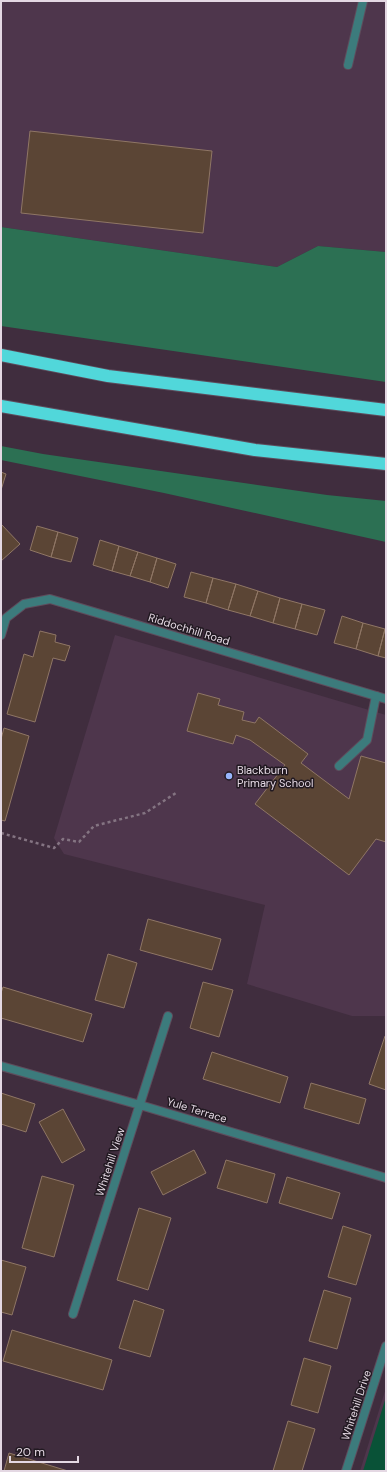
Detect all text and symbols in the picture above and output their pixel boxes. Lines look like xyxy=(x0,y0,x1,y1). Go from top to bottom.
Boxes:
street label: Riddochhill Road xyxy=(147,610,232,648)
place label: Blackburn Primary School xyxy=(237,763,313,790)
marker: Blackburn Primary School xyxy=(224,771,234,781)
street label: Yule Terrace xyxy=(165,1094,229,1126)
street label: Whitehill View xyxy=(92,1125,128,1198)
street label: Whitehill Drive xyxy=(338,1368,374,1442)
scale bar xyxy=(10,1438,78,1464)
text: 20 m xyxy=(16,1444,45,1460)

